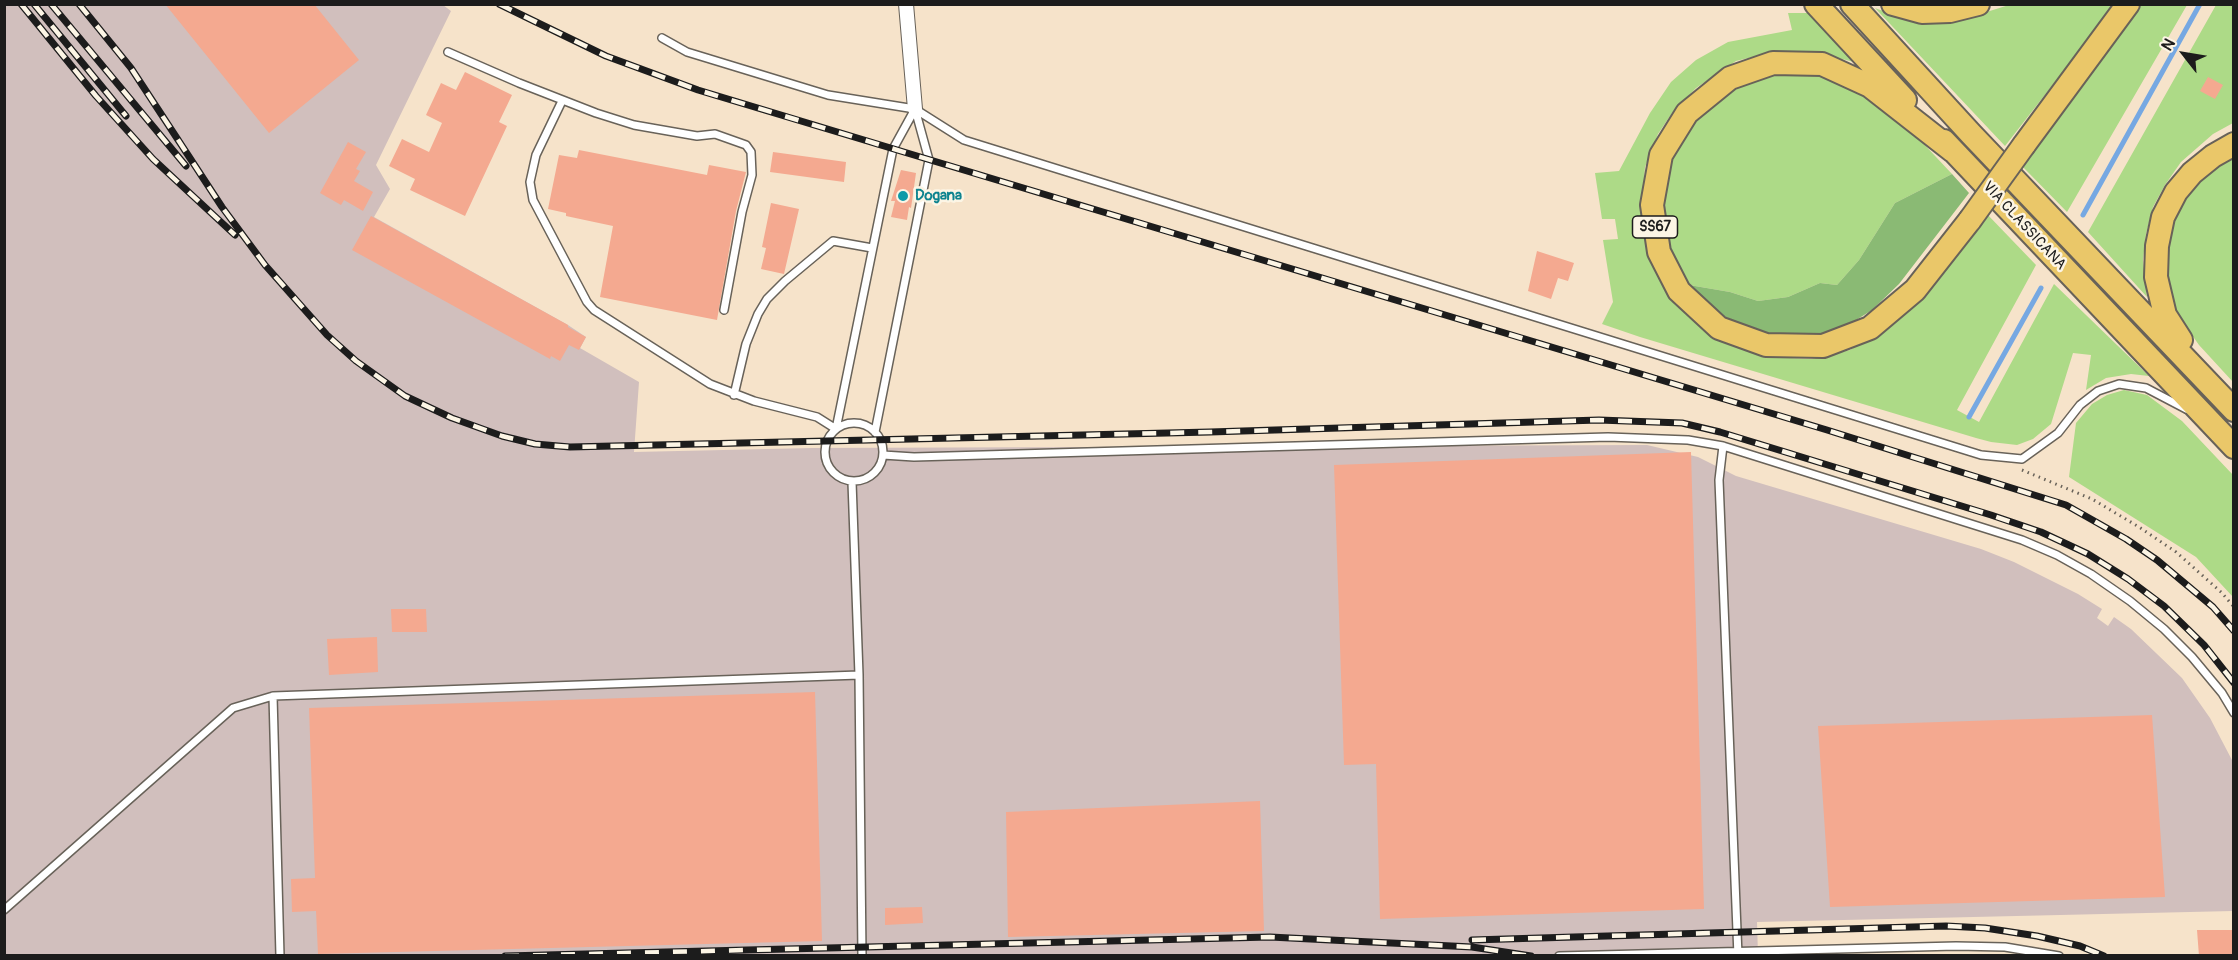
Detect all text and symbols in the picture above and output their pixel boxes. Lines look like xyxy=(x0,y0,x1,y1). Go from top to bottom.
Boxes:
north arrow xyxy=(2154,24,2214,84)
text: N xyxy=(2157,35,2180,55)
street label: VIA CLASSICANA xyxy=(1978,178,2070,274)
place label: Dogana xyxy=(915,187,962,205)
marker: Dogana xyxy=(896,189,910,203)
road number: SS67 xyxy=(1632,216,1678,238)

